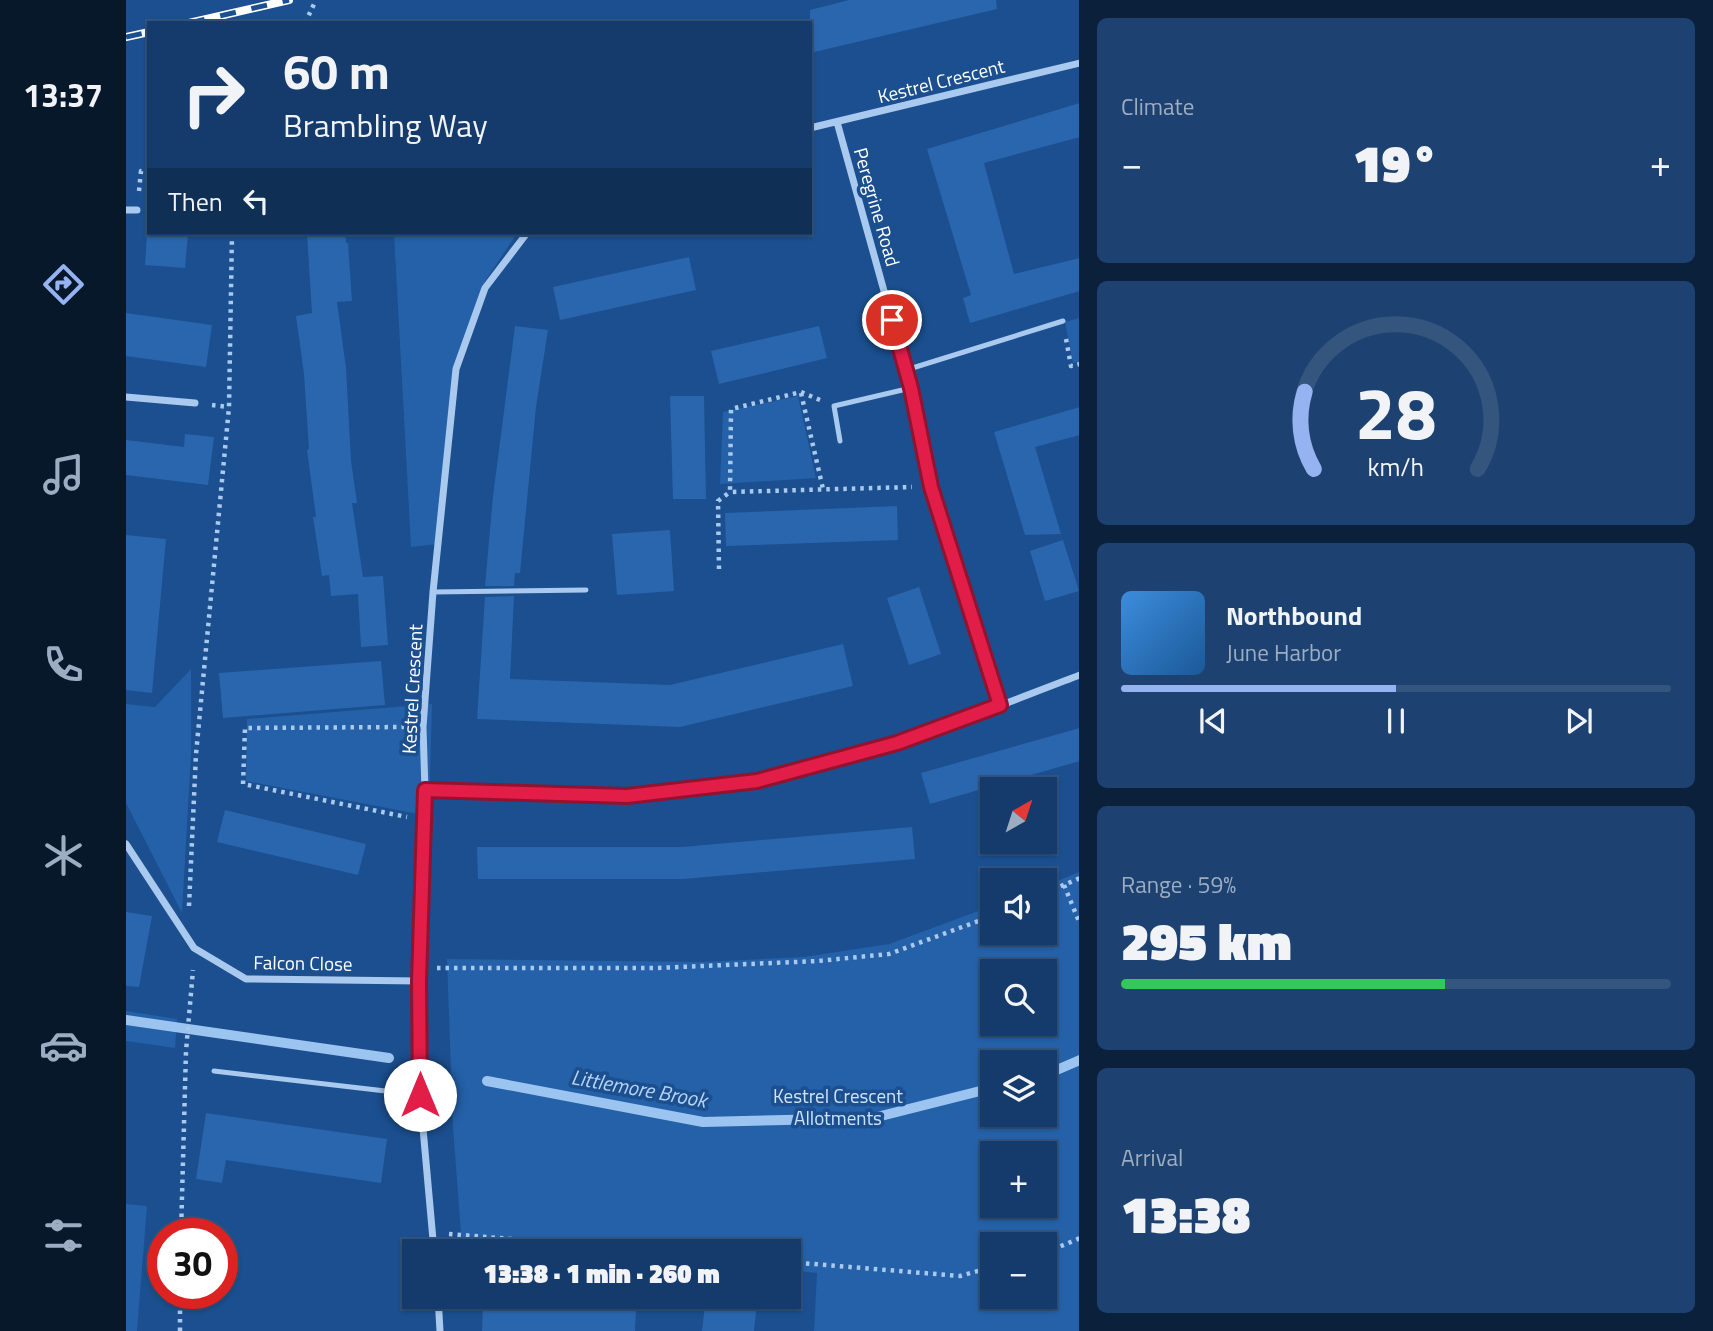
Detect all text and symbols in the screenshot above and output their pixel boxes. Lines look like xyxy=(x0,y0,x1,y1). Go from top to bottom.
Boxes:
text: 60 m xyxy=(283,33,390,108)
icon: right xyxy=(168,49,259,140)
street label: Kestrel Crescent xyxy=(874,51,1008,110)
text: 13:37 xyxy=(23,71,103,119)
text: Climate xyxy=(1121,89,1194,124)
text: Brambling Way xyxy=(283,101,488,149)
text: 19° xyxy=(1353,123,1439,202)
text: − xyxy=(1121,134,1142,192)
text: + xyxy=(1650,134,1671,192)
street label: Peregrine Road xyxy=(847,144,908,270)
text: Then xyxy=(168,182,223,221)
icon: left xyxy=(237,182,275,220)
icon: directions xyxy=(39,260,88,309)
pin xyxy=(862,290,922,350)
icon: arrive xyxy=(873,301,911,339)
text: 28 xyxy=(1355,357,1437,467)
text: km/h xyxy=(1368,448,1424,486)
icon: music xyxy=(39,450,88,499)
text: Northbound xyxy=(1226,596,1362,635)
street label: Kestrel Crescent xyxy=(394,623,429,755)
text: June Harbor xyxy=(1226,635,1341,670)
icon: phone xyxy=(39,640,88,689)
icon: previous xyxy=(1194,702,1232,740)
icon: pause xyxy=(1377,702,1415,740)
icon: next xyxy=(1560,702,1598,740)
north arrow xyxy=(980,777,1057,854)
map controls xyxy=(980,777,1057,1309)
icon: climate xyxy=(39,831,88,880)
text: Range · 59% xyxy=(1121,867,1236,902)
button: sound xyxy=(980,868,1057,945)
text: 295 km xyxy=(1121,901,1292,980)
street label: Falcon Close xyxy=(253,947,353,978)
button: search xyxy=(980,959,1057,1036)
icon: car xyxy=(39,1021,88,1070)
button: layers xyxy=(980,1050,1057,1127)
position arrow xyxy=(383,1058,457,1132)
water label: Littlemore Brook xyxy=(569,1060,712,1116)
park label: Kestrel Crescent Allotments xyxy=(773,1081,903,1132)
text: Arrival xyxy=(1121,1140,1183,1175)
button: + xyxy=(980,1141,1057,1218)
text: 13:38 xyxy=(1121,1174,1250,1253)
icon: filters xyxy=(39,1211,88,1260)
speed limit sign: 30 xyxy=(147,1218,238,1309)
button: − xyxy=(980,1232,1057,1309)
text: 13:38 · 1 min · 260 m xyxy=(483,1254,720,1293)

